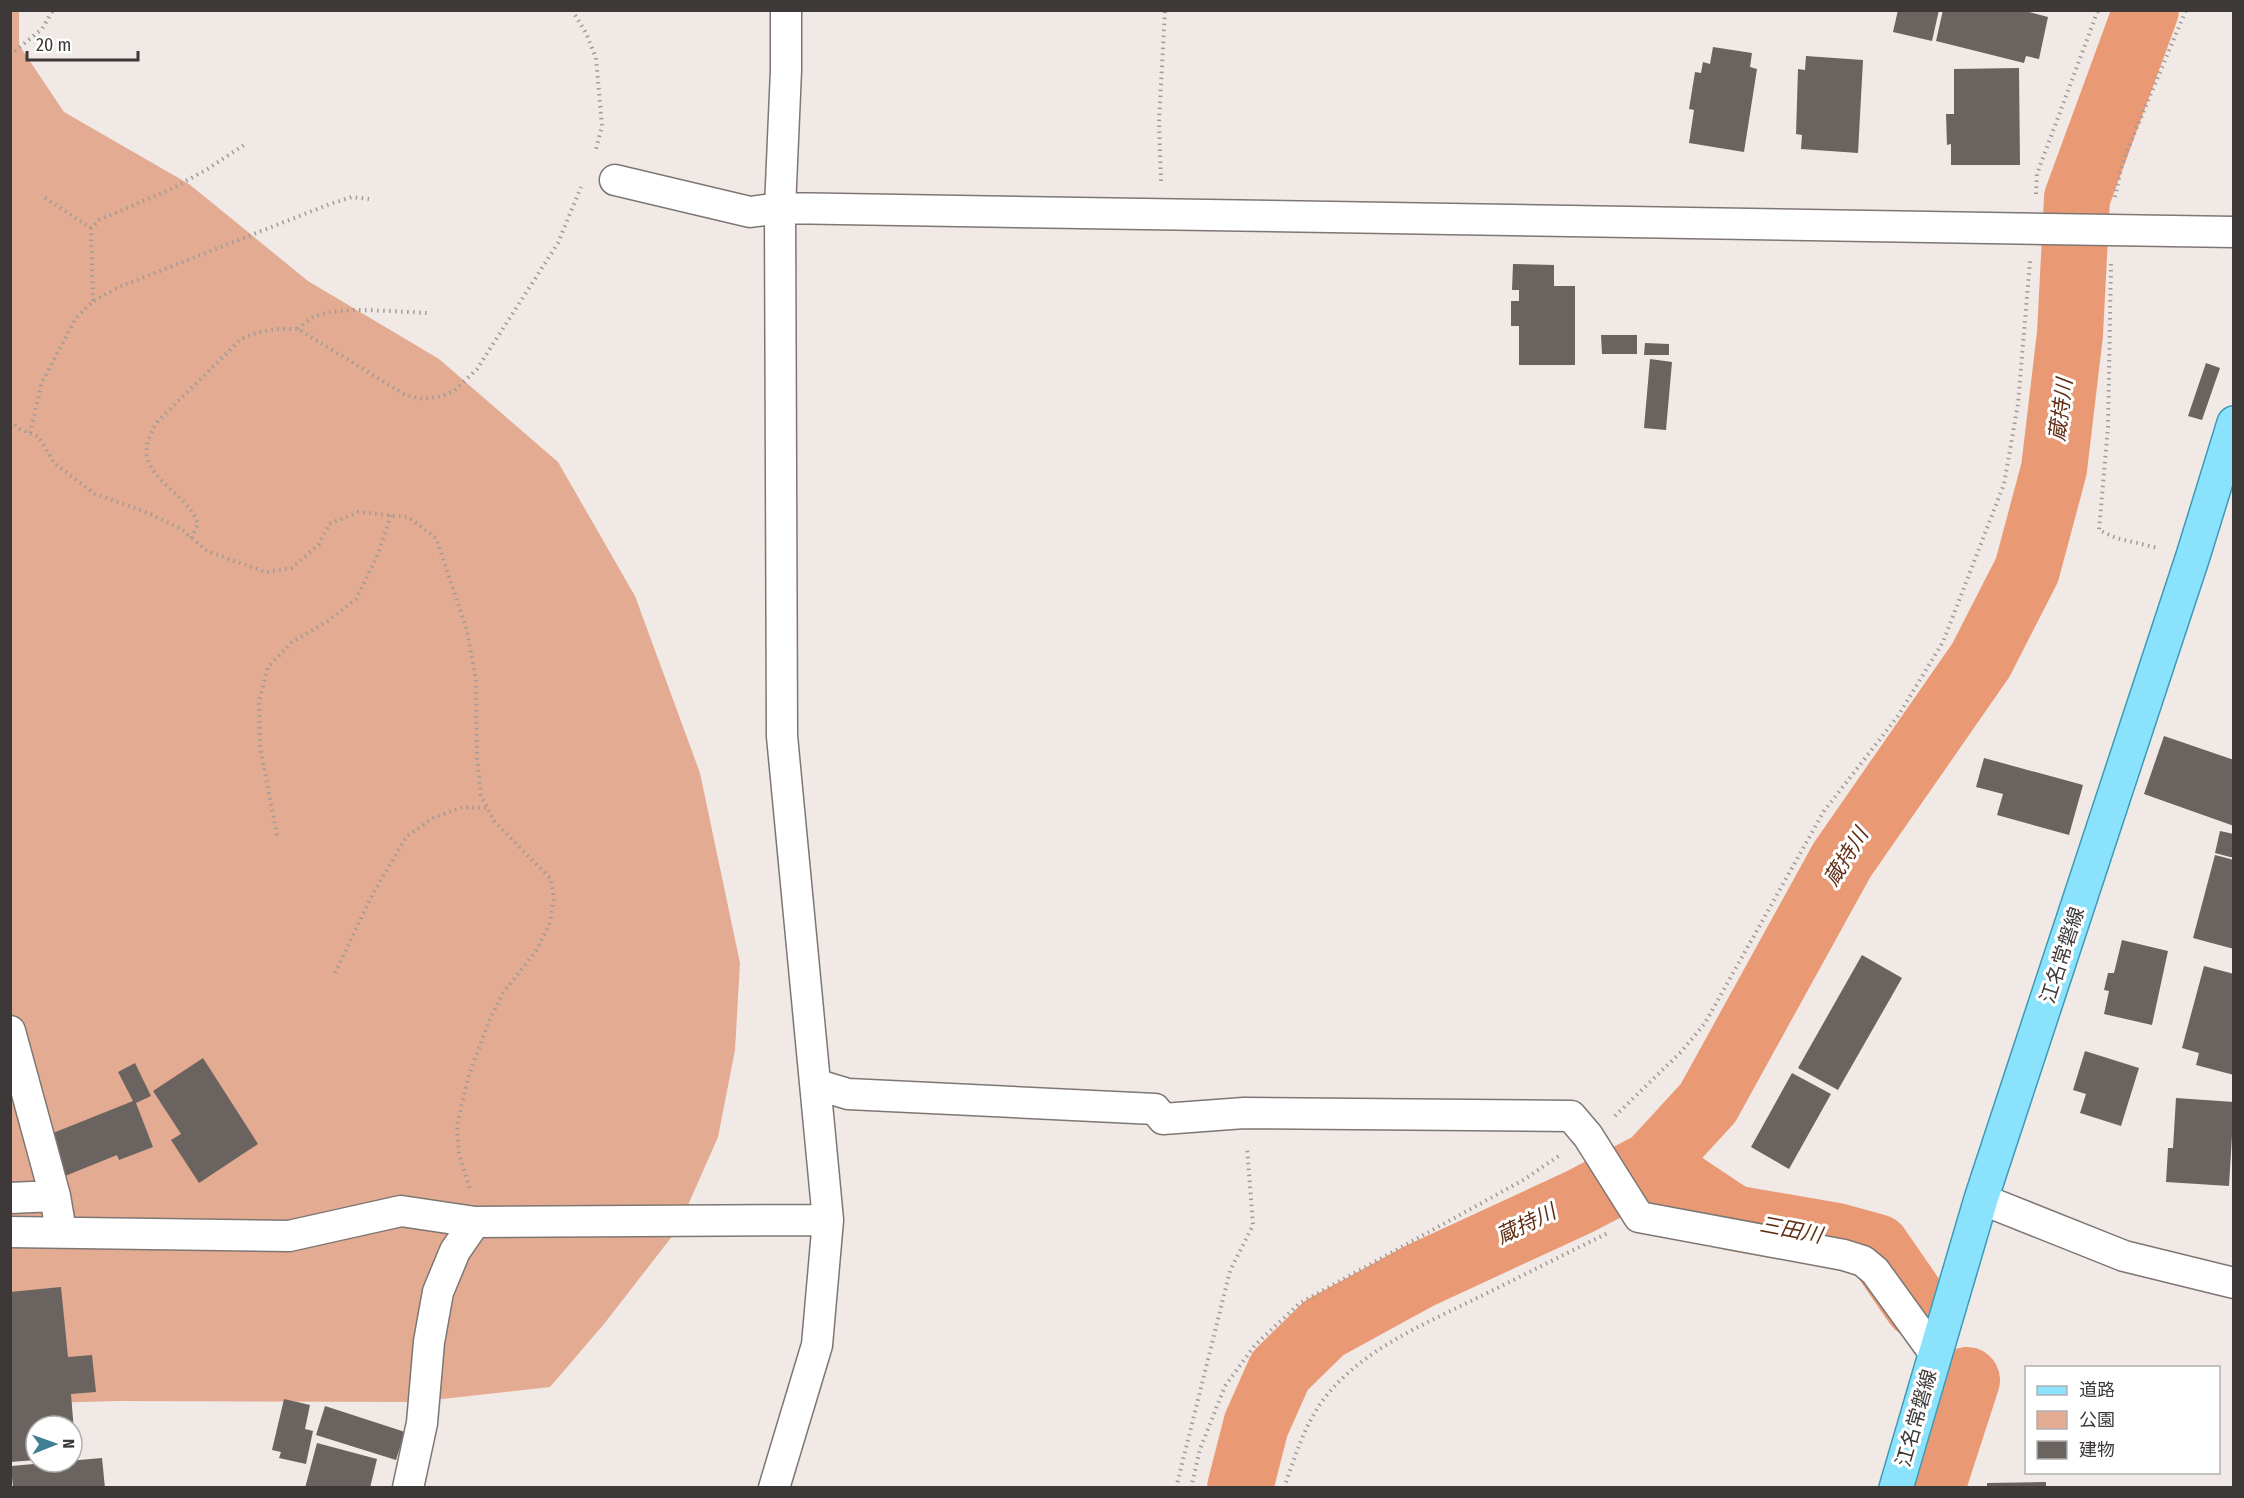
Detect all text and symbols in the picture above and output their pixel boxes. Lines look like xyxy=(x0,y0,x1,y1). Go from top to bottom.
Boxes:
scale bar xyxy=(27,24,138,62)
text: 20 m xyxy=(36,34,71,56)
water label: 蔵持川 xyxy=(2044,375,2078,443)
water label: 蔵持川 xyxy=(1818,822,1875,891)
street label: 江名常磐線 xyxy=(2035,904,2089,1006)
water label: 蔵持川 xyxy=(1492,1198,1562,1249)
water label: 三田川 xyxy=(1758,1211,1826,1249)
legend xyxy=(2025,1366,2220,1474)
street label: 江名常磐線 xyxy=(1891,1367,1941,1469)
text: 道路 xyxy=(2079,1379,2115,1401)
text: 公園 xyxy=(2079,1409,2115,1431)
north arrow xyxy=(24,1414,84,1474)
text: N xyxy=(59,1439,78,1449)
text: 建物 xyxy=(2079,1439,2115,1461)

